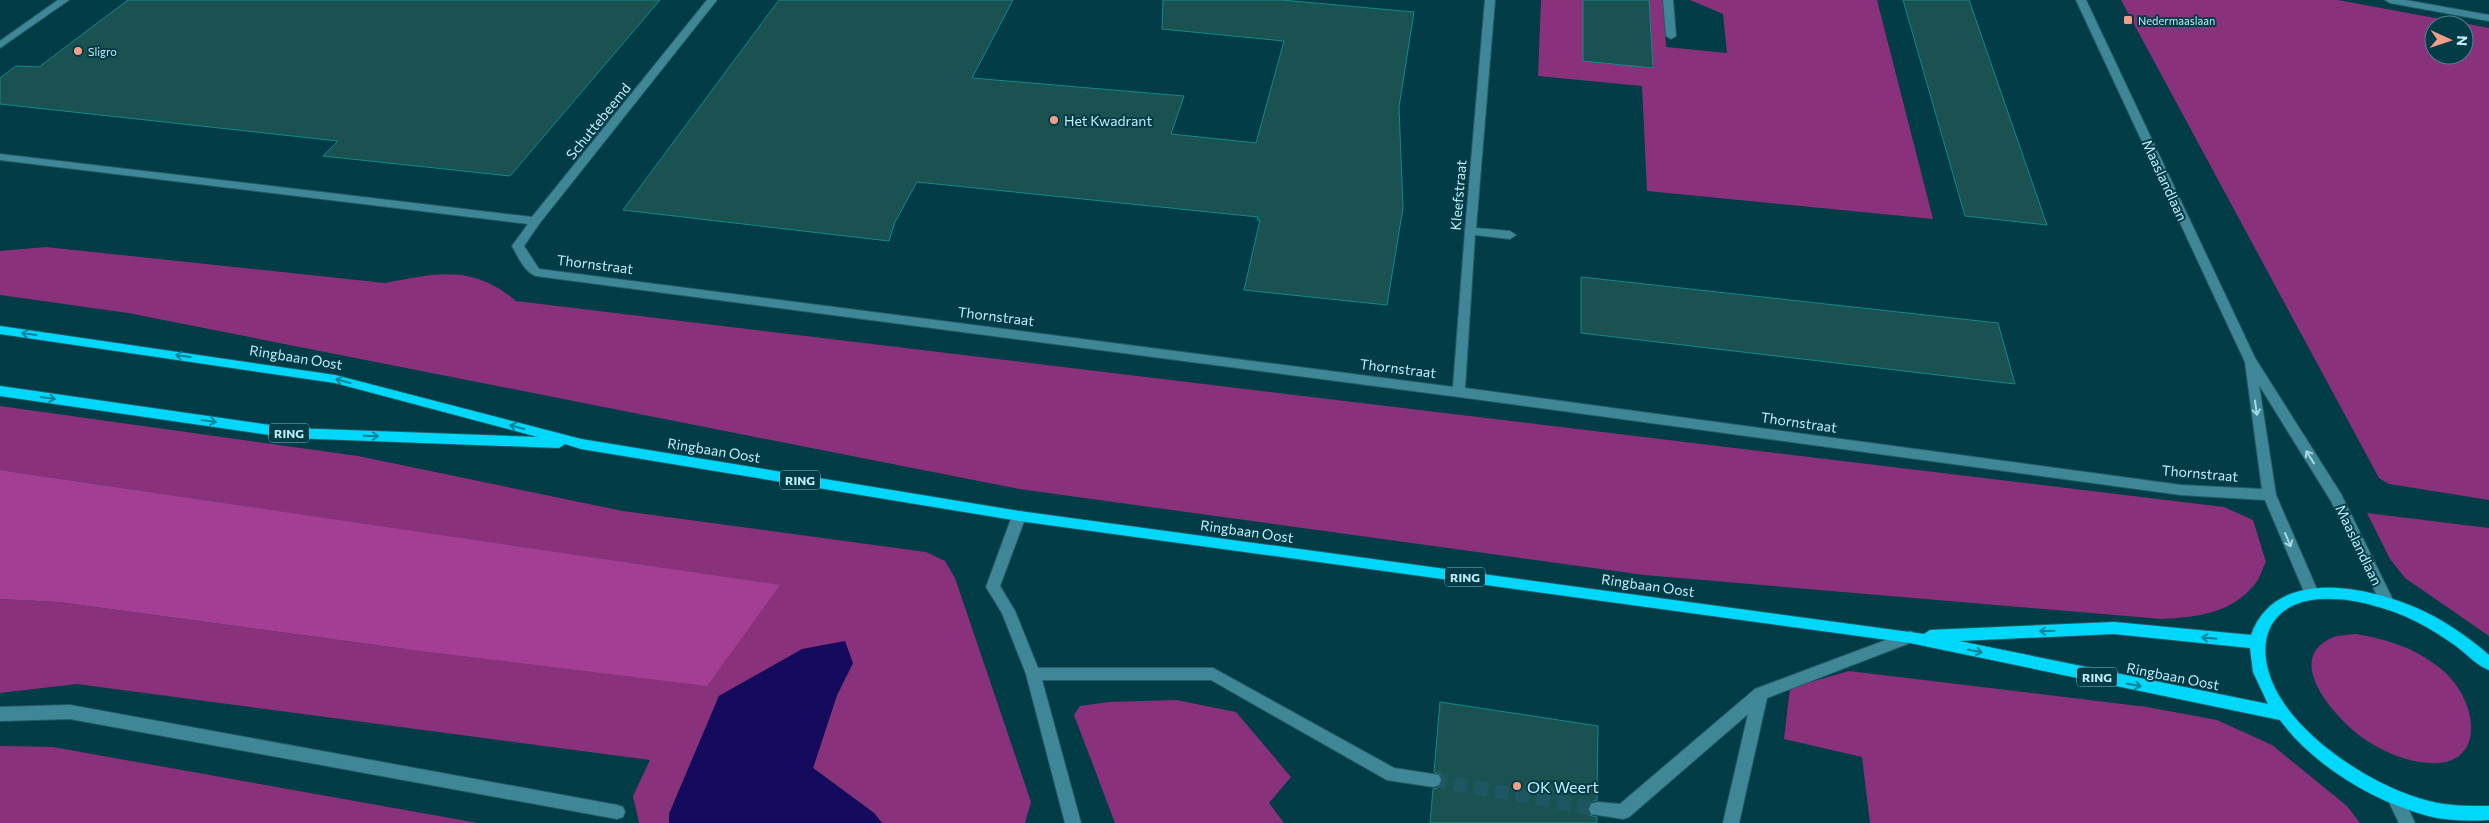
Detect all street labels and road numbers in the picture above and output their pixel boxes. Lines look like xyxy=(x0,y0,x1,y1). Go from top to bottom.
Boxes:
street label: Schuttebeemd xyxy=(562,79,634,163)
street label: Maaslandlaan xyxy=(2139,137,2191,223)
street label: Kleefstraat xyxy=(1446,159,1470,231)
street label: Thornstraat xyxy=(556,251,634,277)
street label: Thornstraat xyxy=(957,303,1035,329)
street label: Ringbaan Oost xyxy=(248,341,344,373)
street label: Thornstraat xyxy=(1359,355,1437,381)
street label: Thornstraat xyxy=(1760,408,1839,436)
road number: RING xyxy=(269,423,309,442)
street label: Ringbaan Oost xyxy=(666,434,762,466)
street label: Thornstraat xyxy=(2161,461,2239,485)
road number: RING xyxy=(780,470,820,490)
street label: Maaslandlaan xyxy=(2332,502,2386,588)
street label: Ringbaan Oost xyxy=(1199,516,1295,546)
road number: RING xyxy=(1445,568,1485,586)
street label: Ringbaan Oost xyxy=(1600,570,1696,600)
street label: Ringbaan Oost xyxy=(2125,659,2221,693)
road number: RING xyxy=(2077,668,2117,686)

